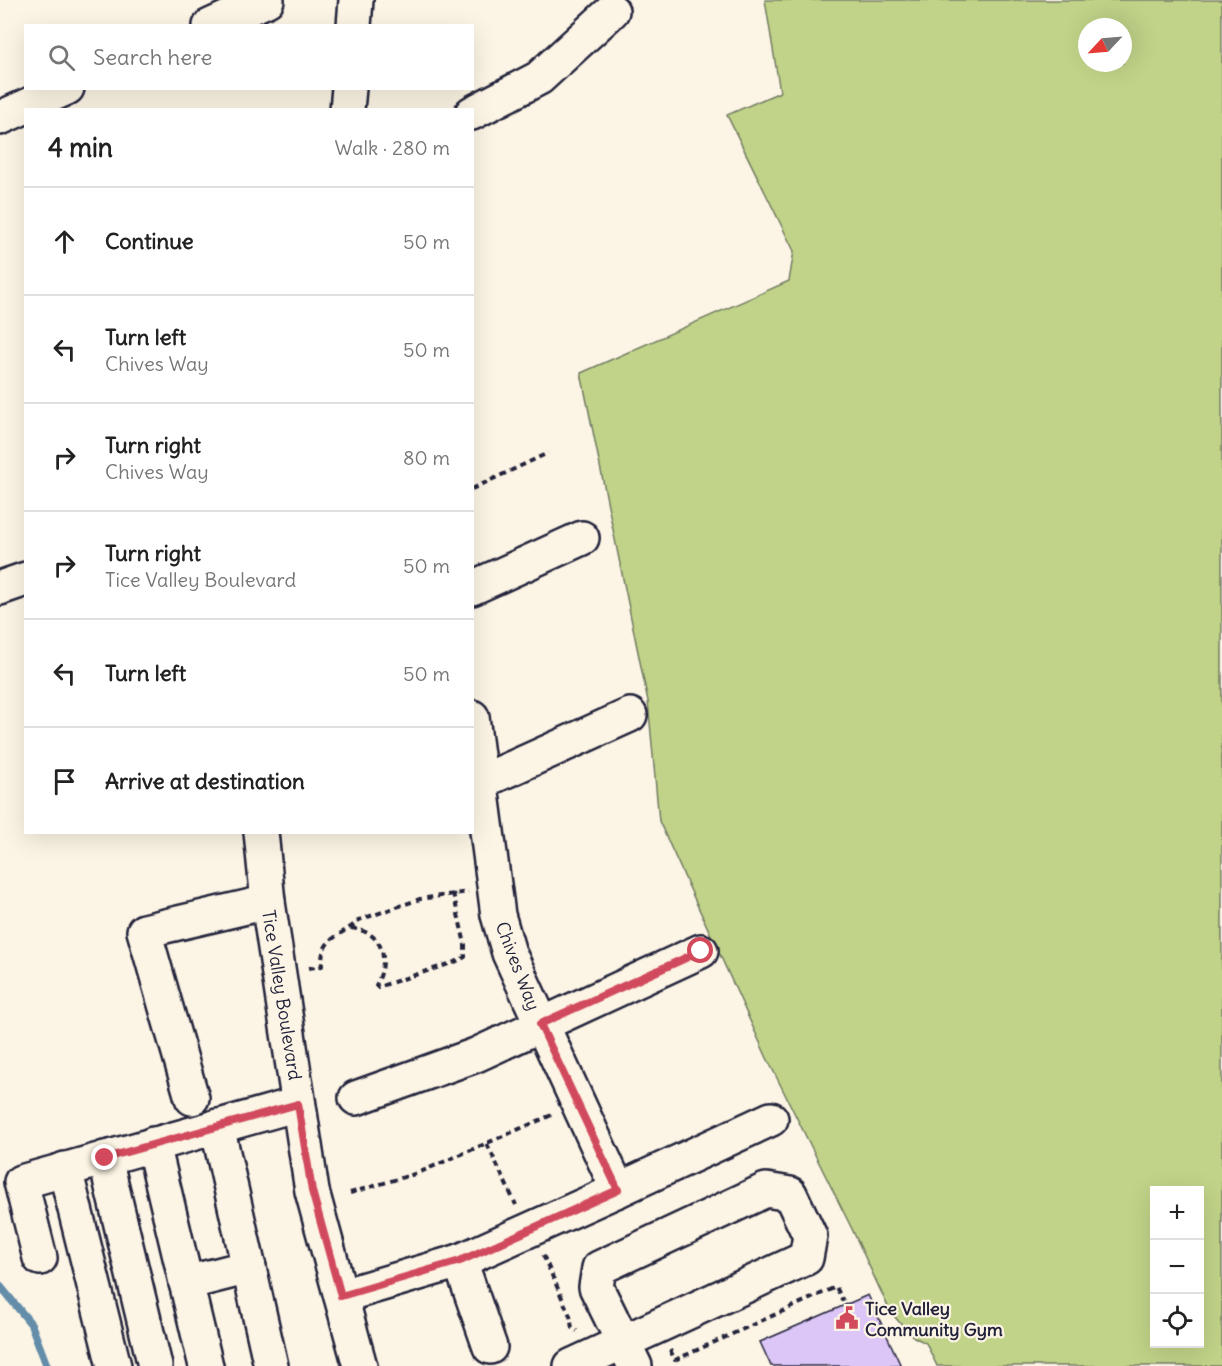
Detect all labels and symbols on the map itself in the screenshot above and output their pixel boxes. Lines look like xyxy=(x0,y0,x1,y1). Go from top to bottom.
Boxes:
north arrow xyxy=(1078,18,1132,72)
street label: Tice Valley Boulevard xyxy=(257,908,307,1082)
street label: Chives Way xyxy=(491,918,545,1014)
route start xyxy=(687,937,713,963)
route end xyxy=(91,1144,117,1170)
place label: Tice Valley Community Gym xyxy=(865,1297,1003,1341)
public building icon: Tice Valley Community Gym xyxy=(834,1305,860,1331)

